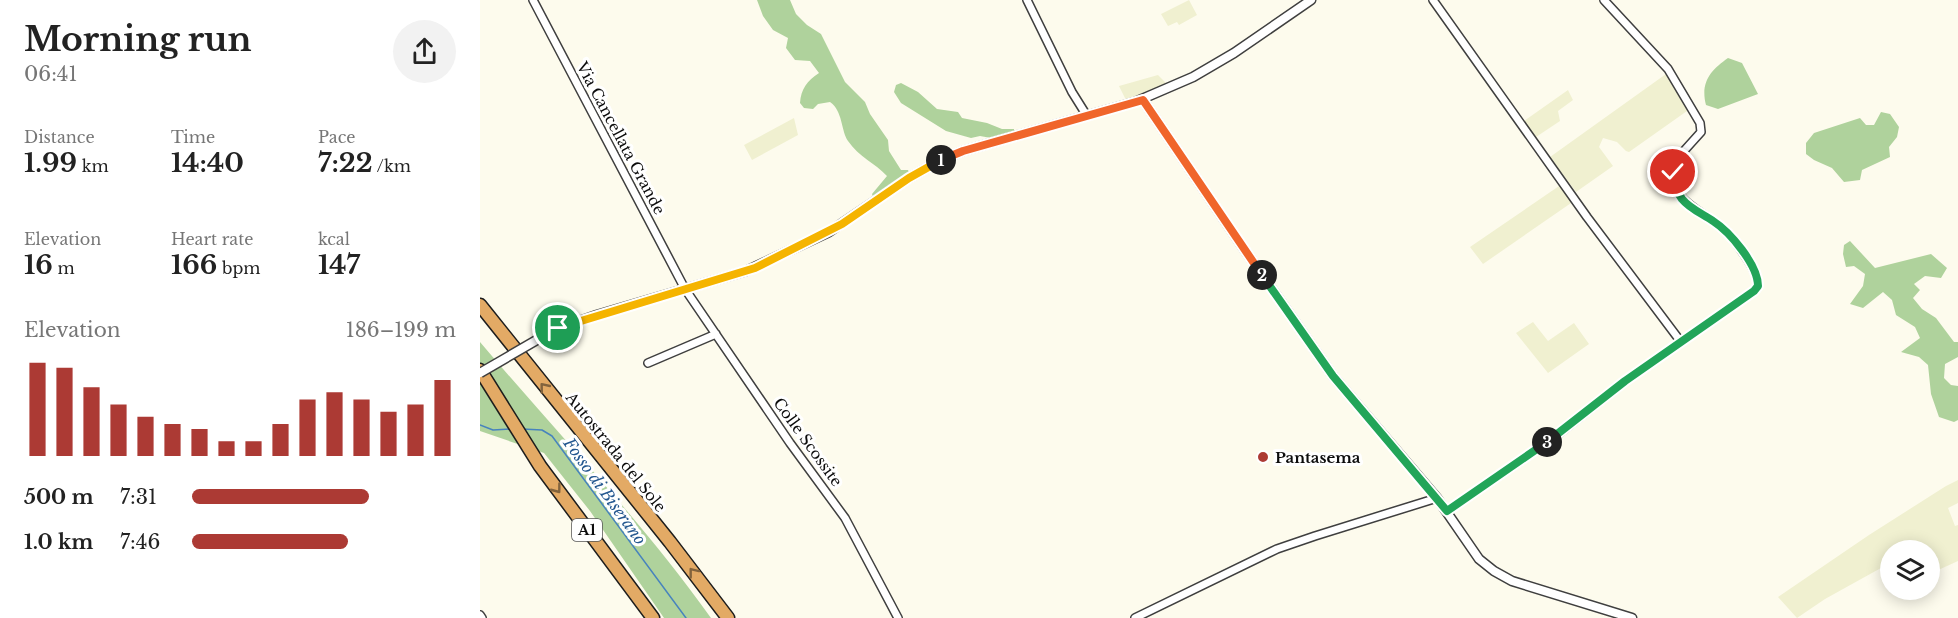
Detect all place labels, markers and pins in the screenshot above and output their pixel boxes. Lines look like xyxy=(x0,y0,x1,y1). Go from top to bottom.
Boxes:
pin: 1 xyxy=(926,145,956,175)
pin xyxy=(1647,146,1698,197)
pin: 2 xyxy=(1247,260,1277,290)
pin xyxy=(532,302,583,353)
pin: 3 xyxy=(1532,427,1562,457)
place label: Pantasema xyxy=(1275,448,1361,467)
marker: Pantasema xyxy=(1256,450,1270,464)

